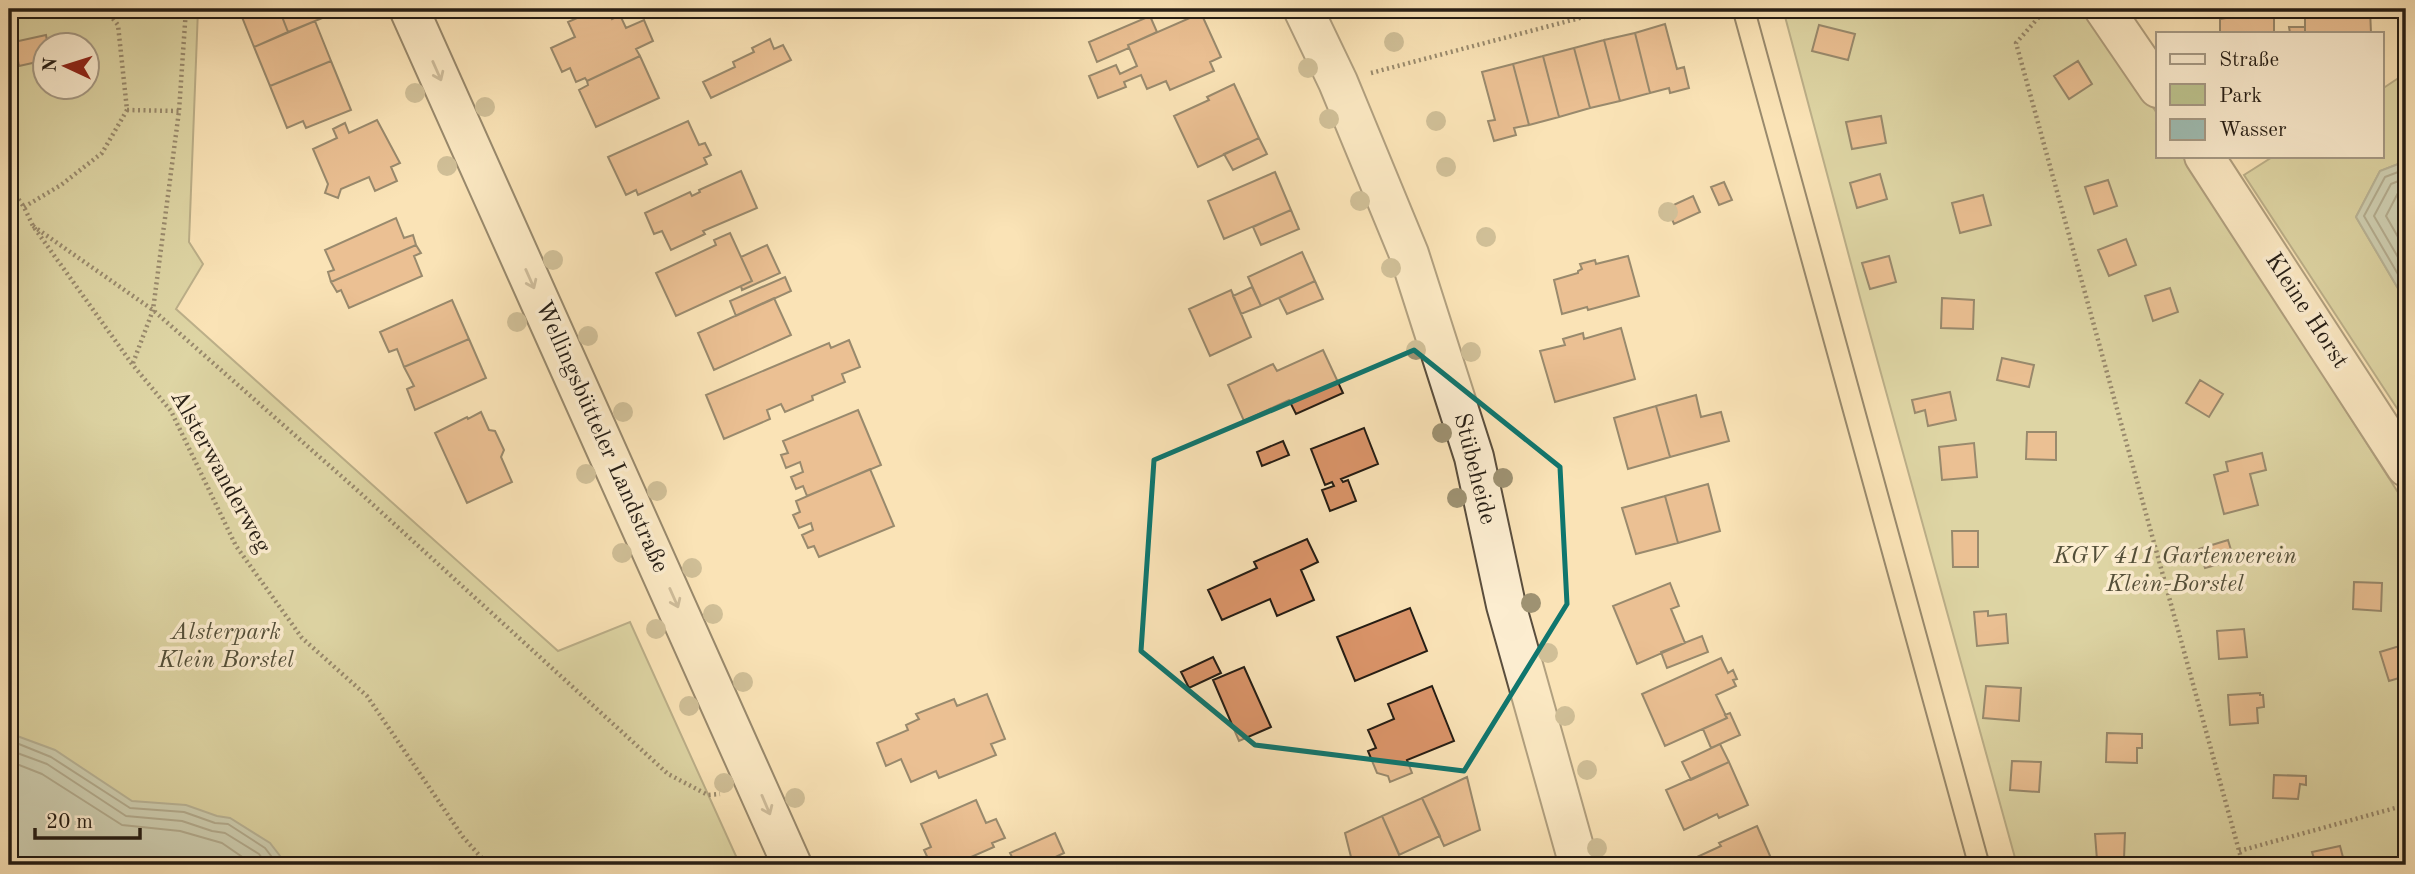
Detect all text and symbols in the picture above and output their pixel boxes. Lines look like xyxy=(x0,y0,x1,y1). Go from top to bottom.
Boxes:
north arrow xyxy=(32,32,102,102)
legend xyxy=(2156,32,2384,158)
text: Straße xyxy=(2219,50,2279,71)
text: N xyxy=(42,57,62,73)
one-way arrow xyxy=(431,60,444,81)
text: Park xyxy=(2219,86,2262,107)
text: Wasser xyxy=(2219,120,2287,141)
street label: Kleine Horst xyxy=(2260,249,2352,373)
one-way arrow xyxy=(524,267,537,289)
street label: Wellingsbütteler Landstraße xyxy=(530,297,672,577)
street label: Alsterwanderweg xyxy=(165,387,275,557)
street label: Stübeheide xyxy=(1449,411,1499,527)
park label: KGV 411 Gartenverein Klein-Borstel xyxy=(2052,545,2297,597)
one-way arrow xyxy=(667,587,681,608)
park label: Alsterpark Klein Borstel xyxy=(157,621,294,673)
one-way arrow xyxy=(761,794,774,816)
scale bar xyxy=(35,797,140,841)
text: 20 m xyxy=(46,812,93,833)

